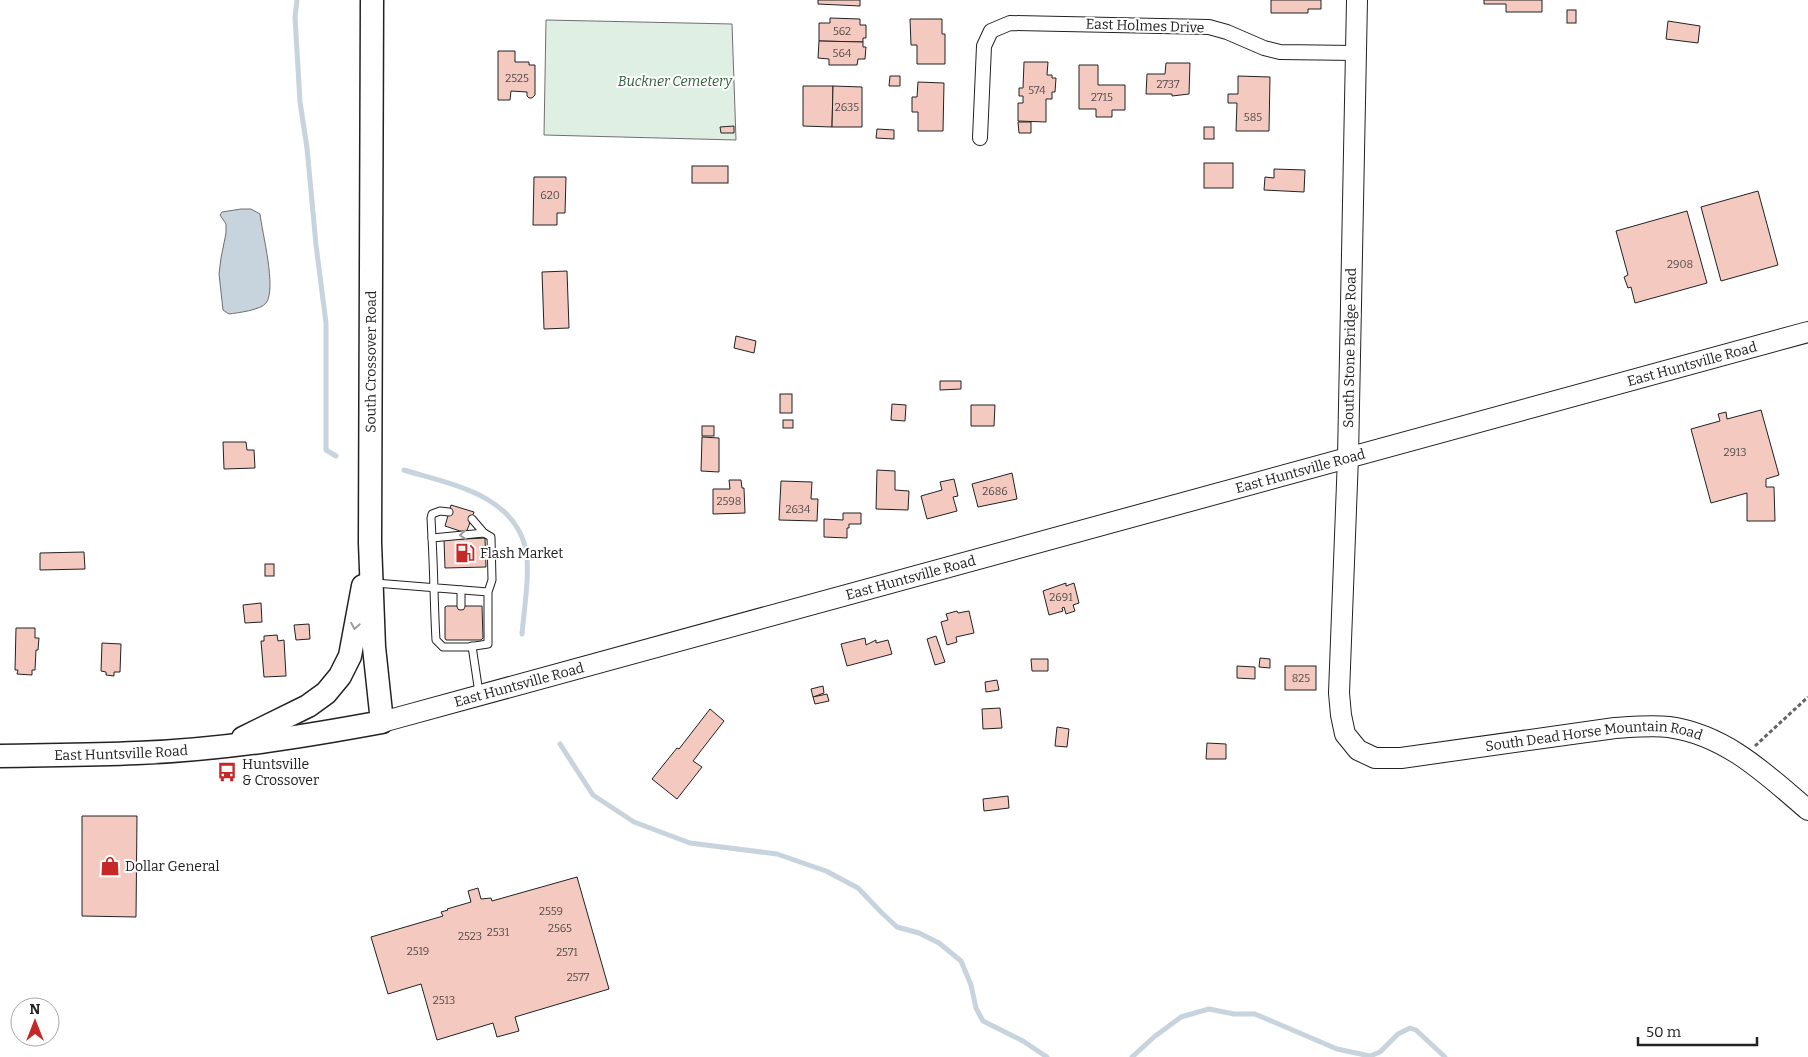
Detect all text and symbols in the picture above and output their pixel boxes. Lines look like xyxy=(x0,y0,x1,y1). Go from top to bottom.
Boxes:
street label: East Holmes Drive xyxy=(1085,15,1205,37)
house number: 562 xyxy=(833,25,851,38)
house number: 564 xyxy=(833,47,852,60)
house number: 2525 xyxy=(505,72,529,85)
park label: Buckner Cemetery xyxy=(618,73,733,90)
house number: 2737 xyxy=(1157,78,1180,91)
house number: 574 xyxy=(1028,84,1046,97)
house number: 2715 xyxy=(1091,91,1113,104)
house number: 2635 xyxy=(835,101,859,114)
house number: 585 xyxy=(1244,111,1262,124)
house number: 620 xyxy=(540,189,560,202)
house number: 2908 xyxy=(1667,258,1693,271)
street label: South Stone Bridge Road xyxy=(1340,268,1360,428)
street label: South Crossover Road xyxy=(362,291,379,433)
street label: East Huntsville Road xyxy=(1625,338,1759,390)
street label: East Huntsville Road xyxy=(1233,445,1367,497)
house number: 2913 xyxy=(1723,446,1747,459)
house number: 2686 xyxy=(982,485,1008,498)
house number: 2598 xyxy=(717,495,741,508)
house number: 2634 xyxy=(786,503,811,516)
one-way arrow xyxy=(459,529,467,540)
fuel station icon: Flash Market xyxy=(454,542,476,564)
place label: Flash Market xyxy=(480,545,563,562)
street label: East Huntsville Road xyxy=(844,552,977,603)
house number: 2691 xyxy=(1049,591,1073,604)
one-way arrow xyxy=(351,622,361,630)
street label: East Huntsville Road xyxy=(452,659,586,710)
house number: 825 xyxy=(1292,672,1310,685)
street label: South Dead Horse Mountain Road xyxy=(1484,718,1705,755)
street label: East Huntsville Road xyxy=(54,741,188,764)
place label: Huntsville & Crossover xyxy=(242,756,319,789)
bus stop icon: Huntsville & Crossover xyxy=(216,761,238,783)
shop icon: Dollar General xyxy=(99,855,121,877)
place label: Dollar General xyxy=(125,858,219,875)
house number: 2559 xyxy=(539,905,563,918)
house number: 2565 xyxy=(548,922,572,935)
house number: 2531 xyxy=(487,926,510,939)
house number: 2523 xyxy=(458,930,482,943)
house number: 2519 xyxy=(407,945,429,958)
house number: 2571 xyxy=(556,946,578,959)
house number: 2577 xyxy=(567,971,590,984)
house number: 2513 xyxy=(433,994,455,1007)
north arrow xyxy=(10,997,60,1047)
text: N xyxy=(30,1001,41,1018)
scale bar xyxy=(1638,1014,1757,1046)
text: 50 m xyxy=(1646,1023,1682,1041)

